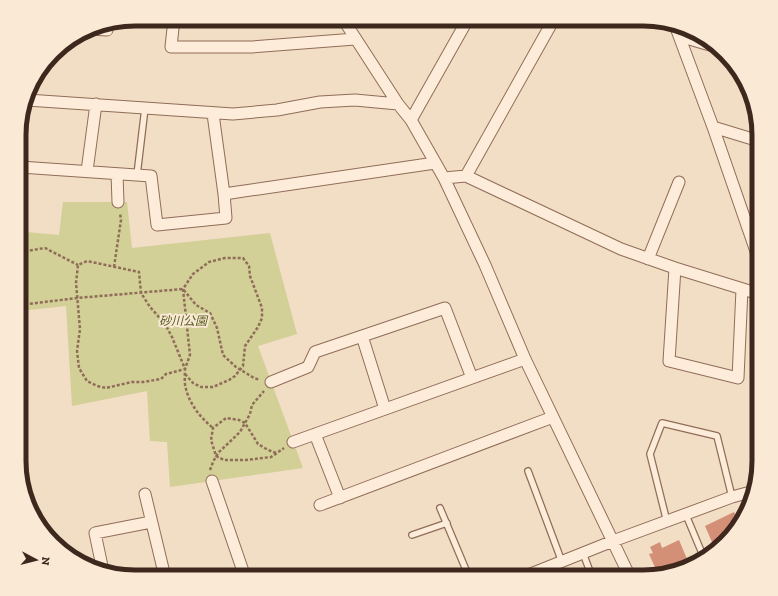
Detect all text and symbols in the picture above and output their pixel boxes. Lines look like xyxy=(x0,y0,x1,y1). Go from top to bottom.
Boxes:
park label: 砂川公園 xyxy=(159,314,209,328)
north arrow xyxy=(16,540,56,580)
text: N xyxy=(38,556,52,567)

